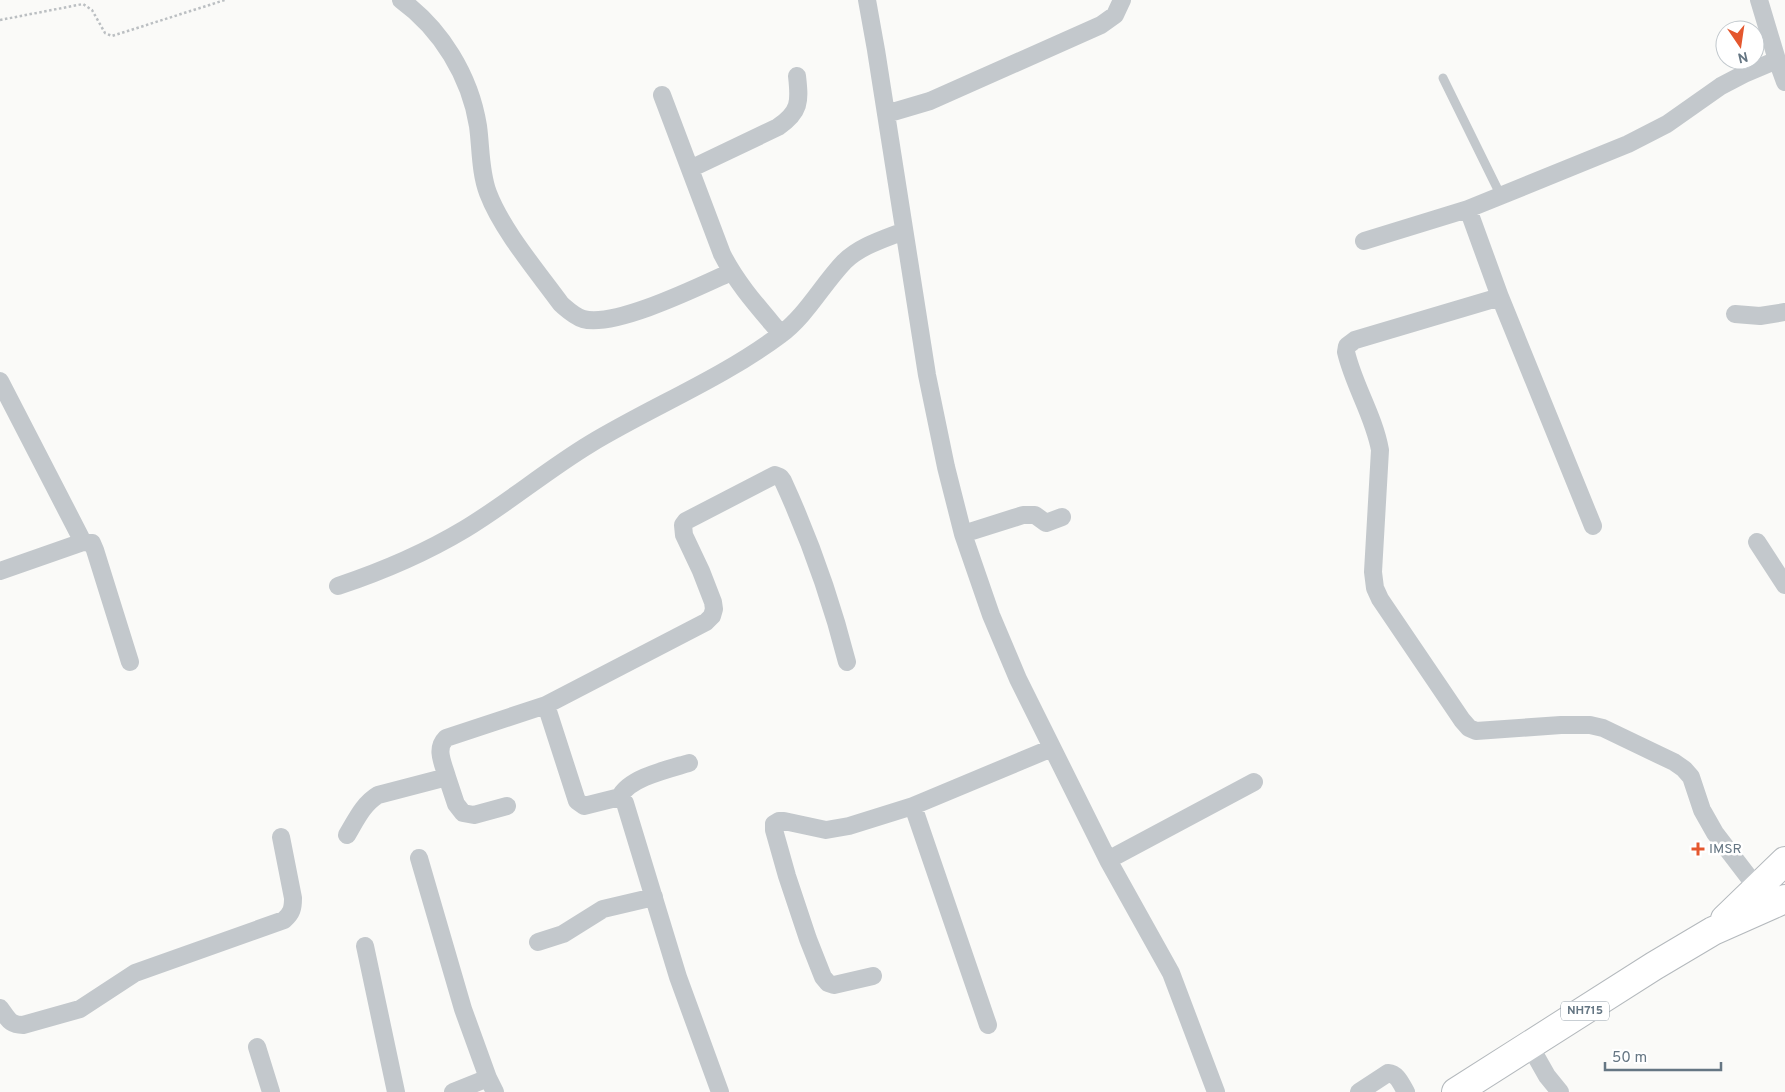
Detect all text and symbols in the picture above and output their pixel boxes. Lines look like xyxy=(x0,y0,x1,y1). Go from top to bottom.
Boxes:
north arrow xyxy=(1715,20,1765,70)
text: N xyxy=(1736,47,1749,66)
place label: IMSR xyxy=(1709,841,1742,858)
marker: IMSR xyxy=(1691,842,1705,856)
road number: NH715 xyxy=(1561,1001,1609,1020)
scale bar xyxy=(1605,1040,1721,1072)
text: 50 m xyxy=(1612,1049,1647,1068)

